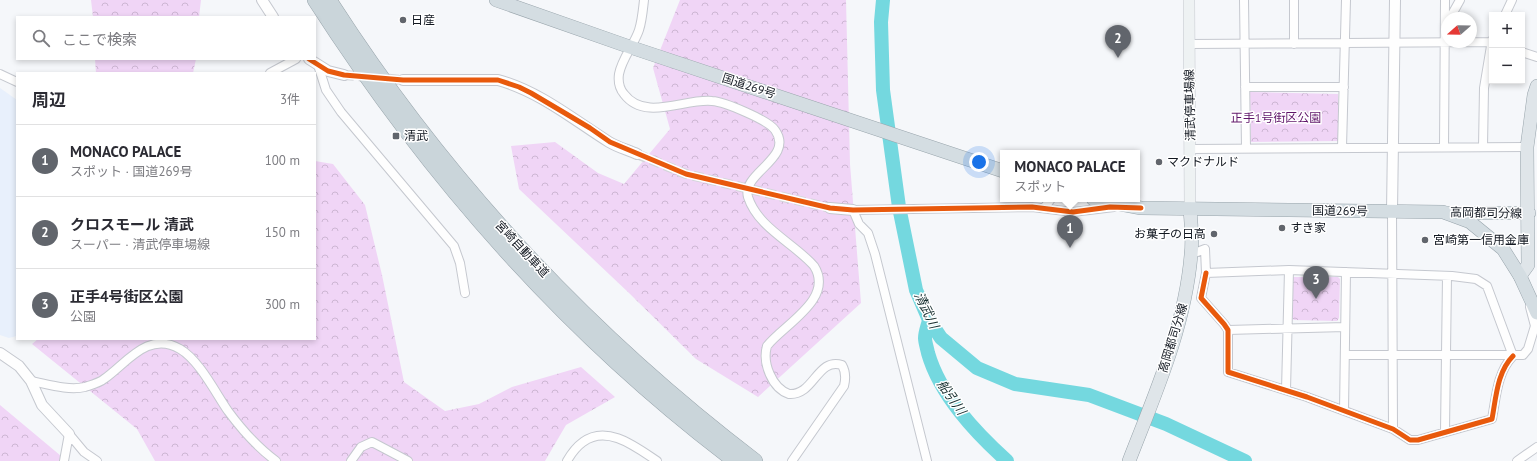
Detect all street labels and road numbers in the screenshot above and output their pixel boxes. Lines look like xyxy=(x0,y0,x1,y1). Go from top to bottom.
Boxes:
street label: 清武停車場線 xyxy=(1181,69,1198,141)
street label: 国道269号 xyxy=(720,70,778,101)
street label: 国道269号 xyxy=(1312,203,1368,218)
street label: 高岡都司分線 xyxy=(1450,204,1522,221)
street label: 宮崎自動車道 xyxy=(492,217,552,280)
street label: 高岡都司分線 xyxy=(1155,301,1190,374)

